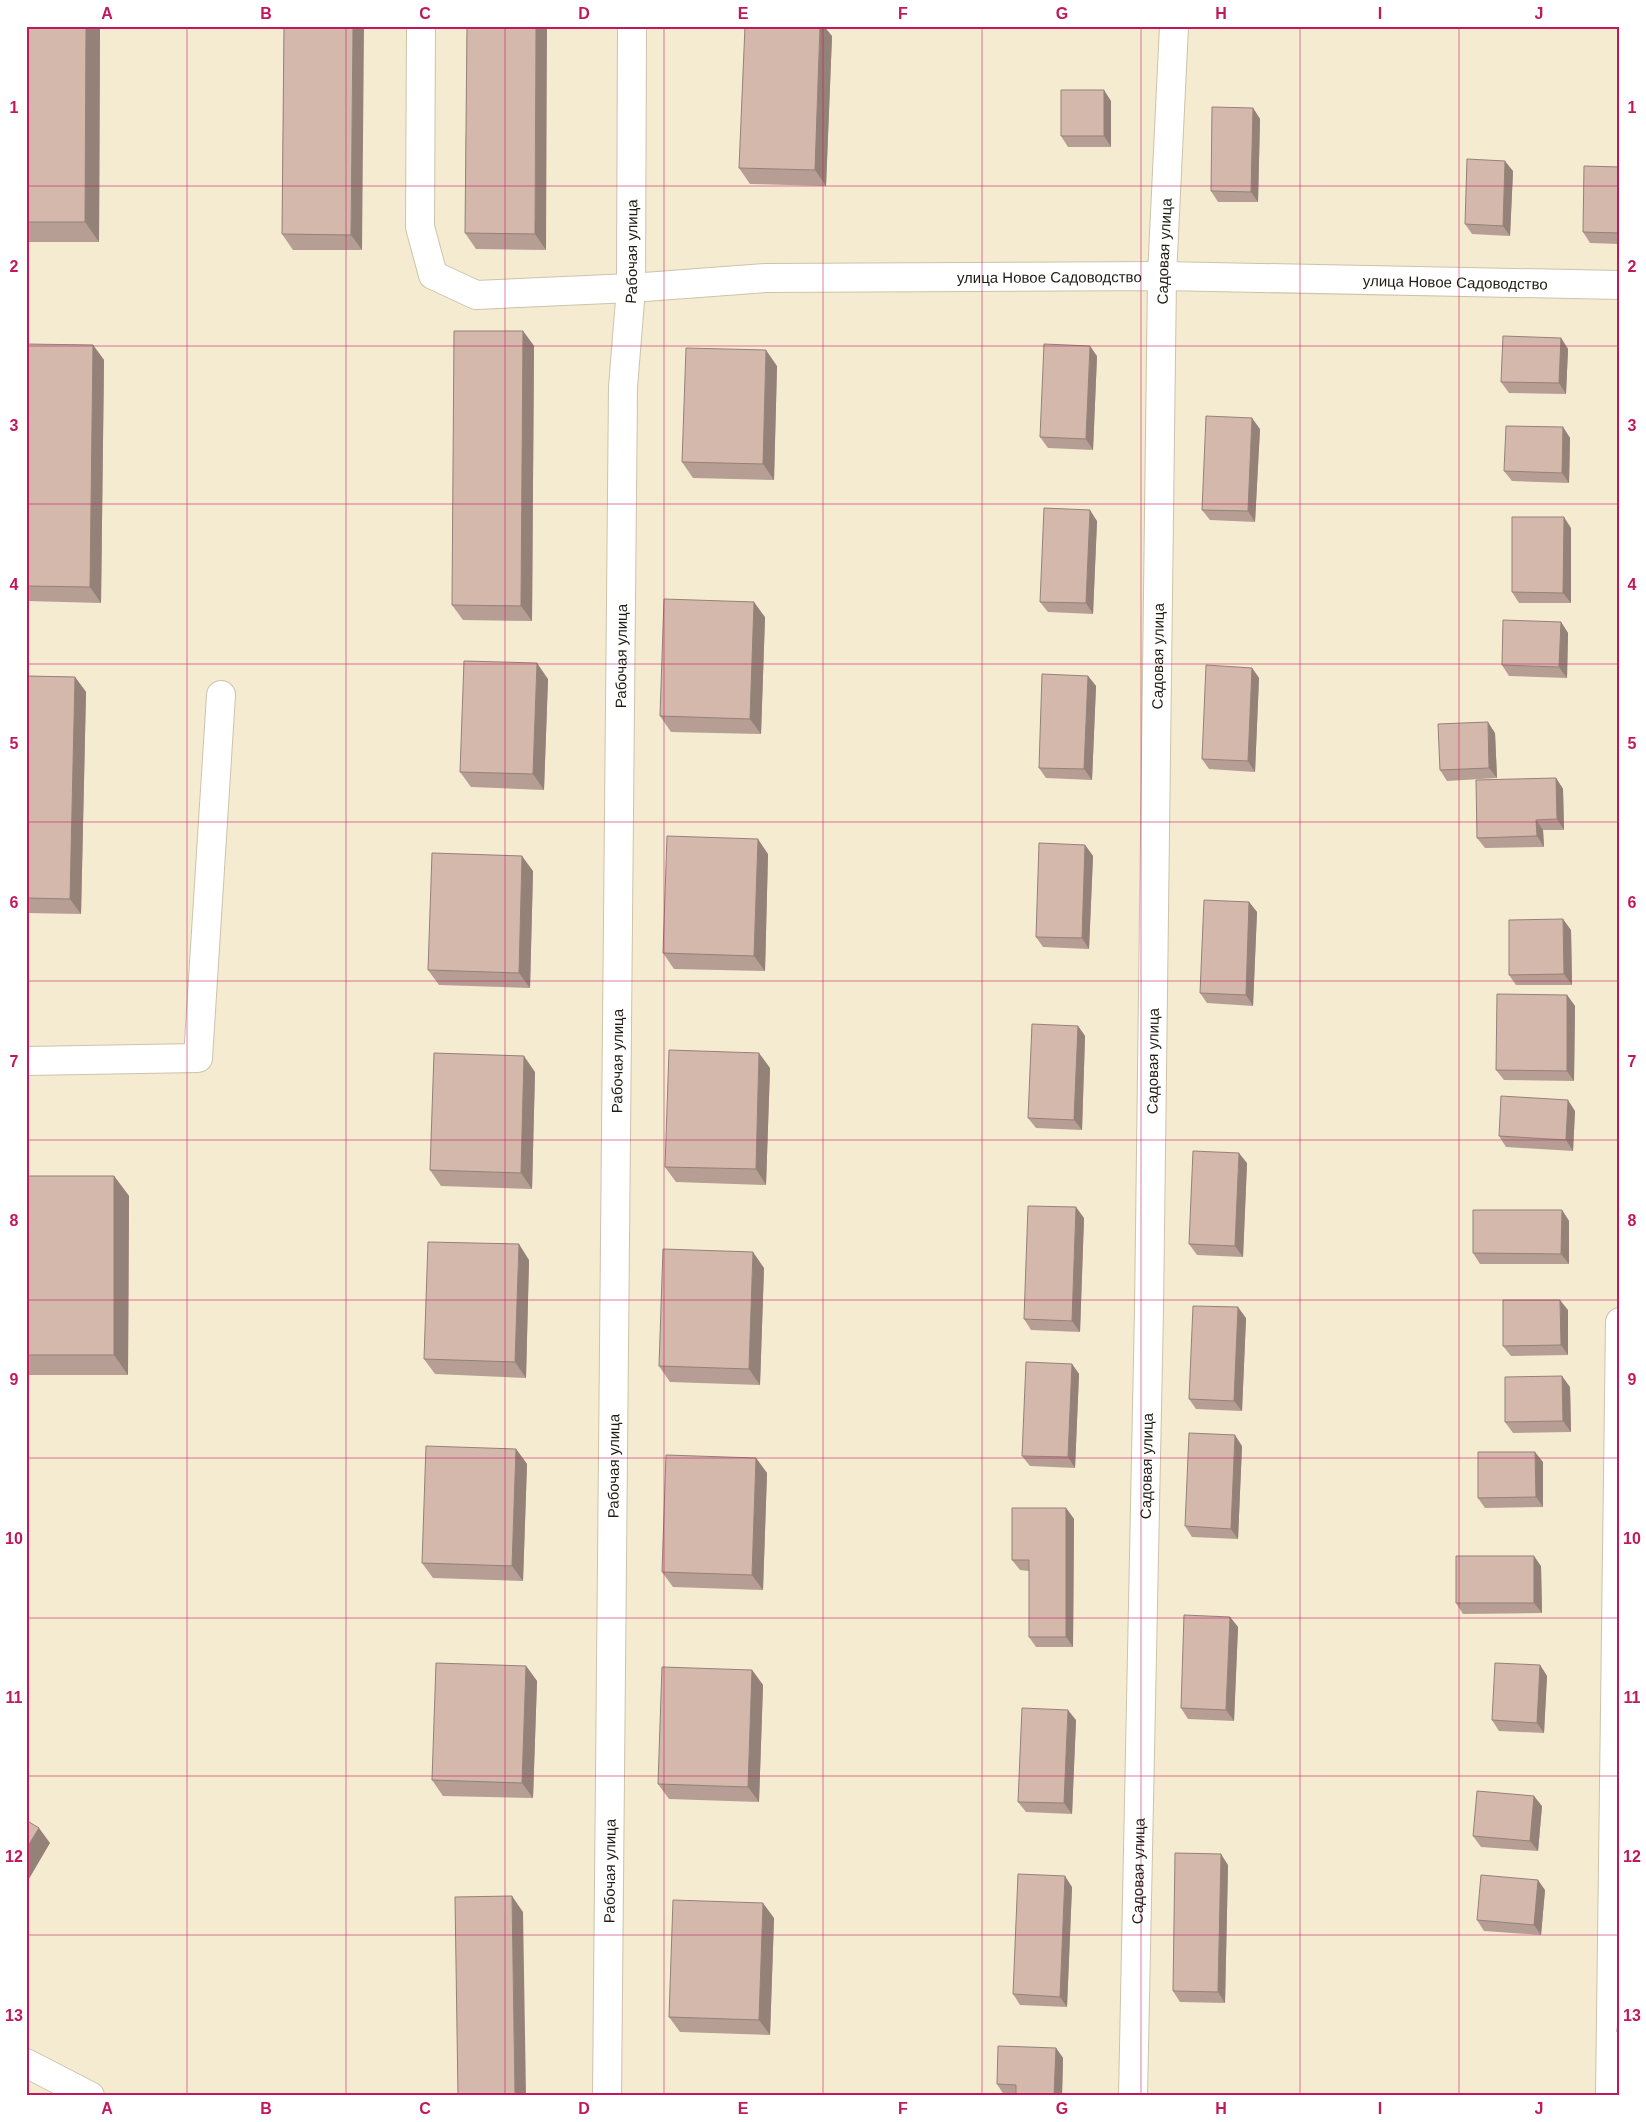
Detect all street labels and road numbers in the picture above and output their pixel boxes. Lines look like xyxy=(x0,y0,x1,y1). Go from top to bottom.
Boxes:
street label: Садовая улица xyxy=(1153,197,1174,304)
street label: Рабочая улица xyxy=(621,199,640,304)
street label: улица Новое Садоводство xyxy=(957,268,1142,286)
street label: улица Новое Садоводство xyxy=(1363,271,1548,292)
street label: Садовая улица xyxy=(1148,602,1166,709)
street label: Рабочая улица xyxy=(611,603,629,708)
street label: Садовая улица xyxy=(1143,1007,1161,1114)
street label: Рабочая улица xyxy=(608,1008,626,1113)
street label: Садовая улица xyxy=(1136,1412,1155,1519)
street label: Рабочая улица xyxy=(604,1413,622,1518)
street label: Садовая улица xyxy=(1128,1817,1147,1924)
street label: Рабочая улица xyxy=(600,1818,618,1923)

